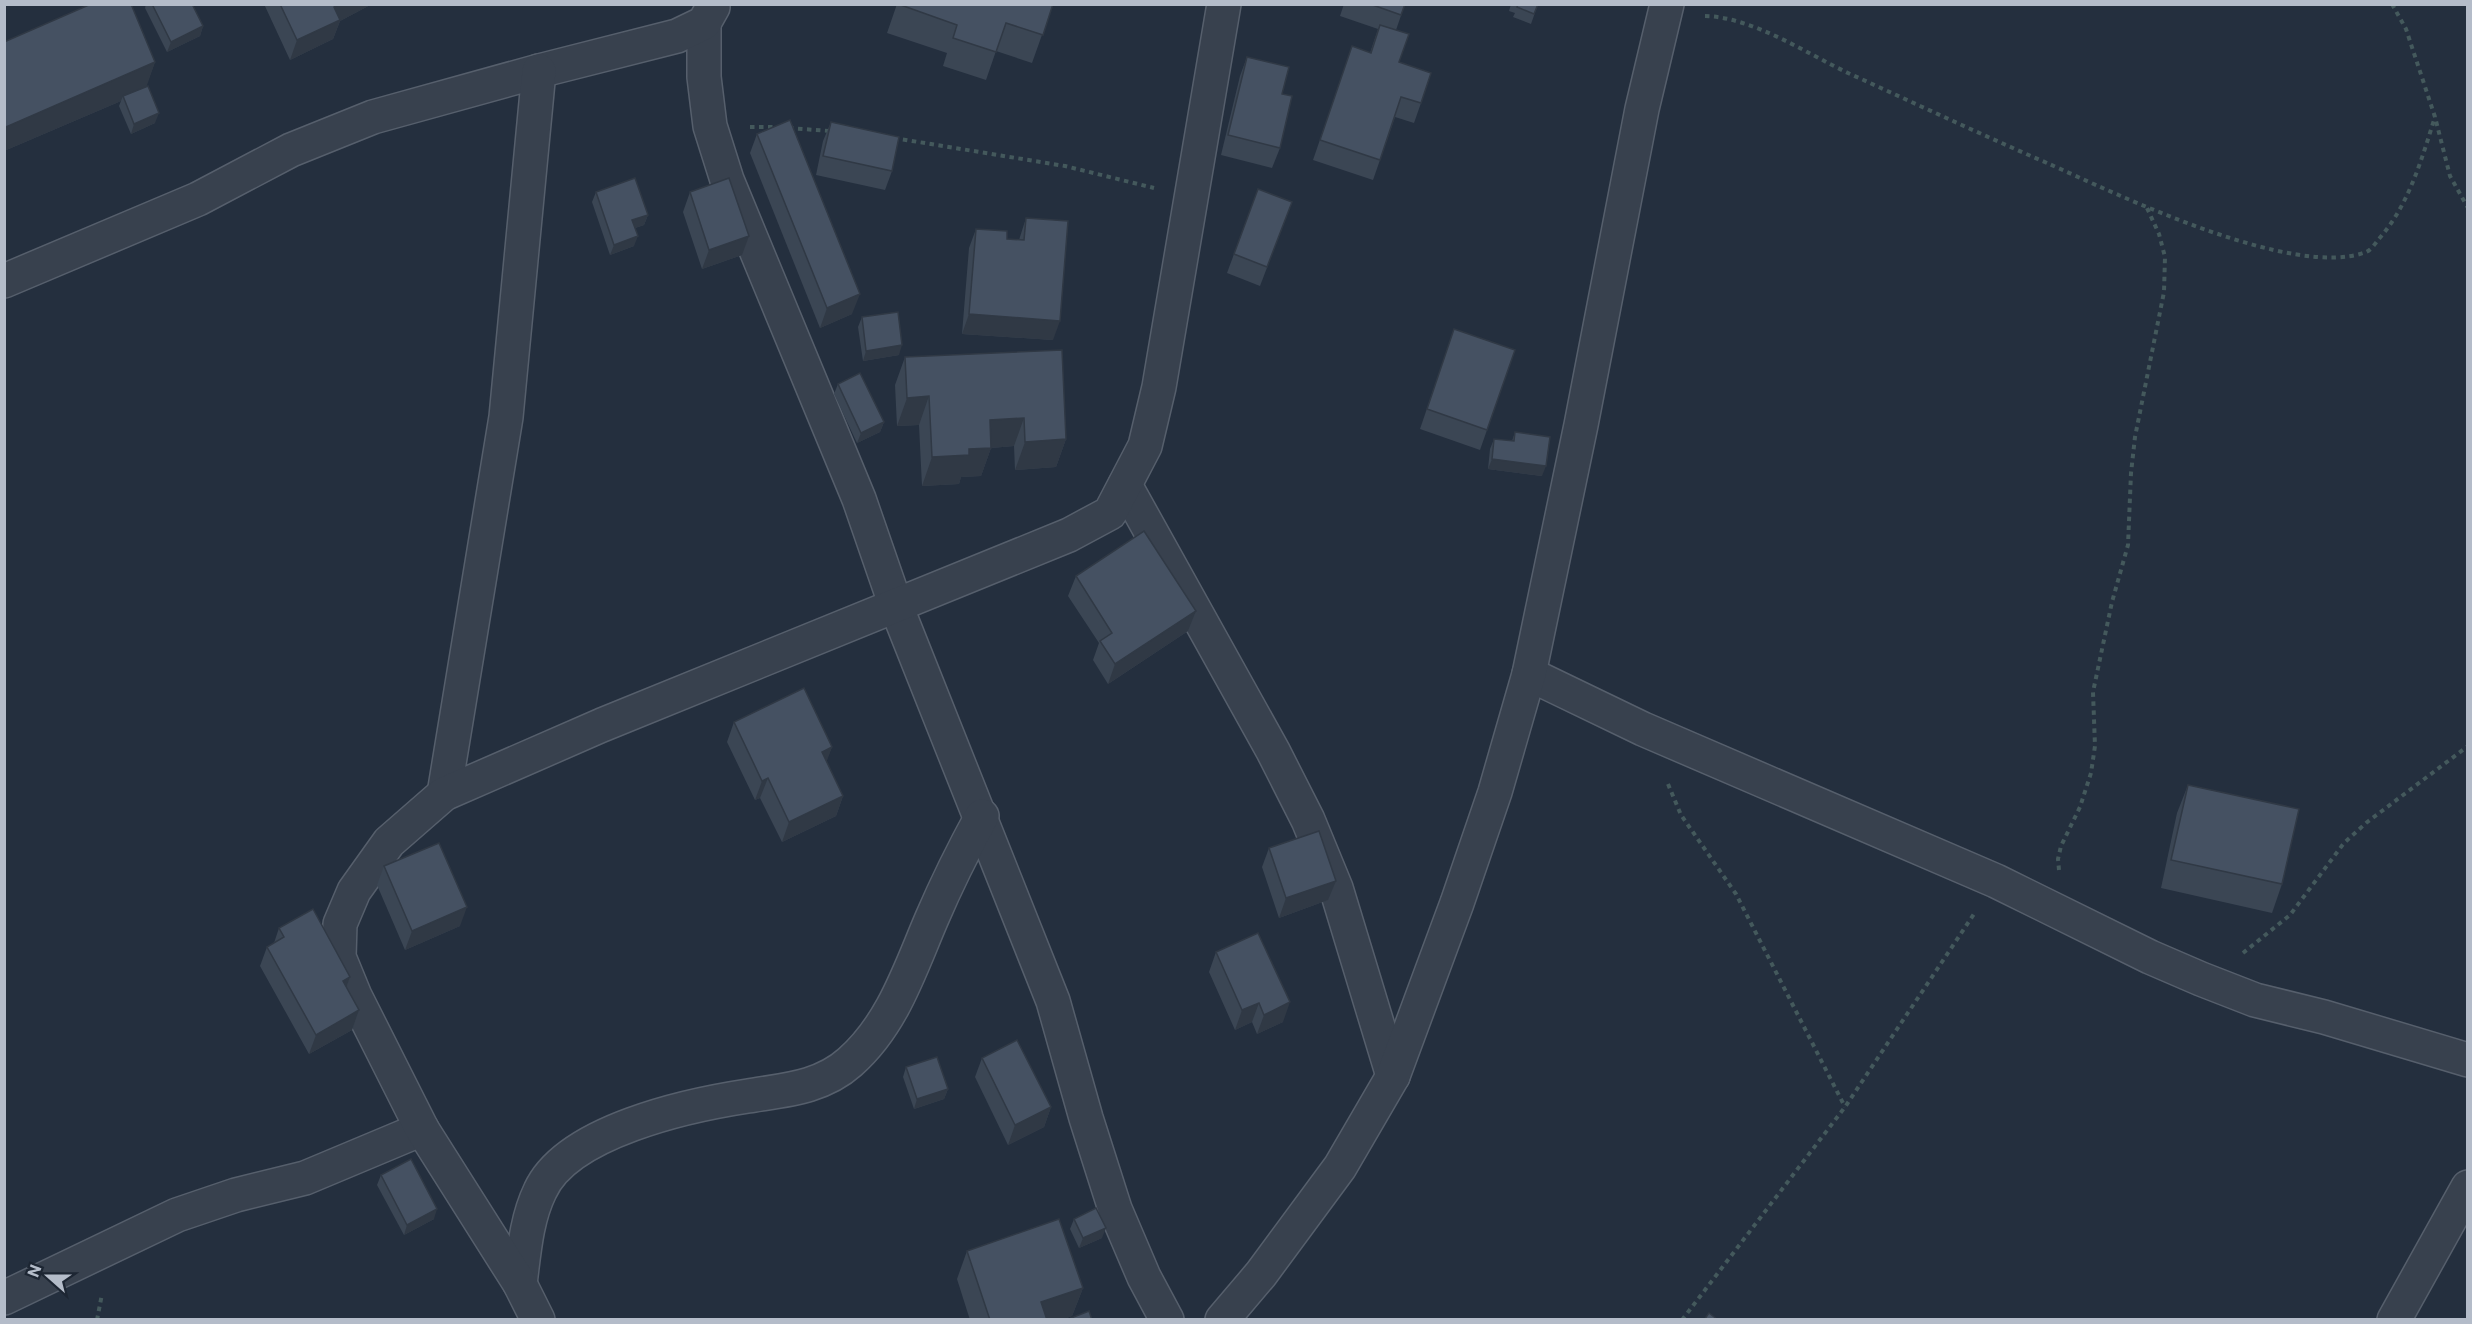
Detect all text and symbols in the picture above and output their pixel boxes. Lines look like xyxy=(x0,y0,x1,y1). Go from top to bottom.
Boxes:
north arrow xyxy=(18,1246,78,1306)
text: N xyxy=(23,1261,45,1279)

